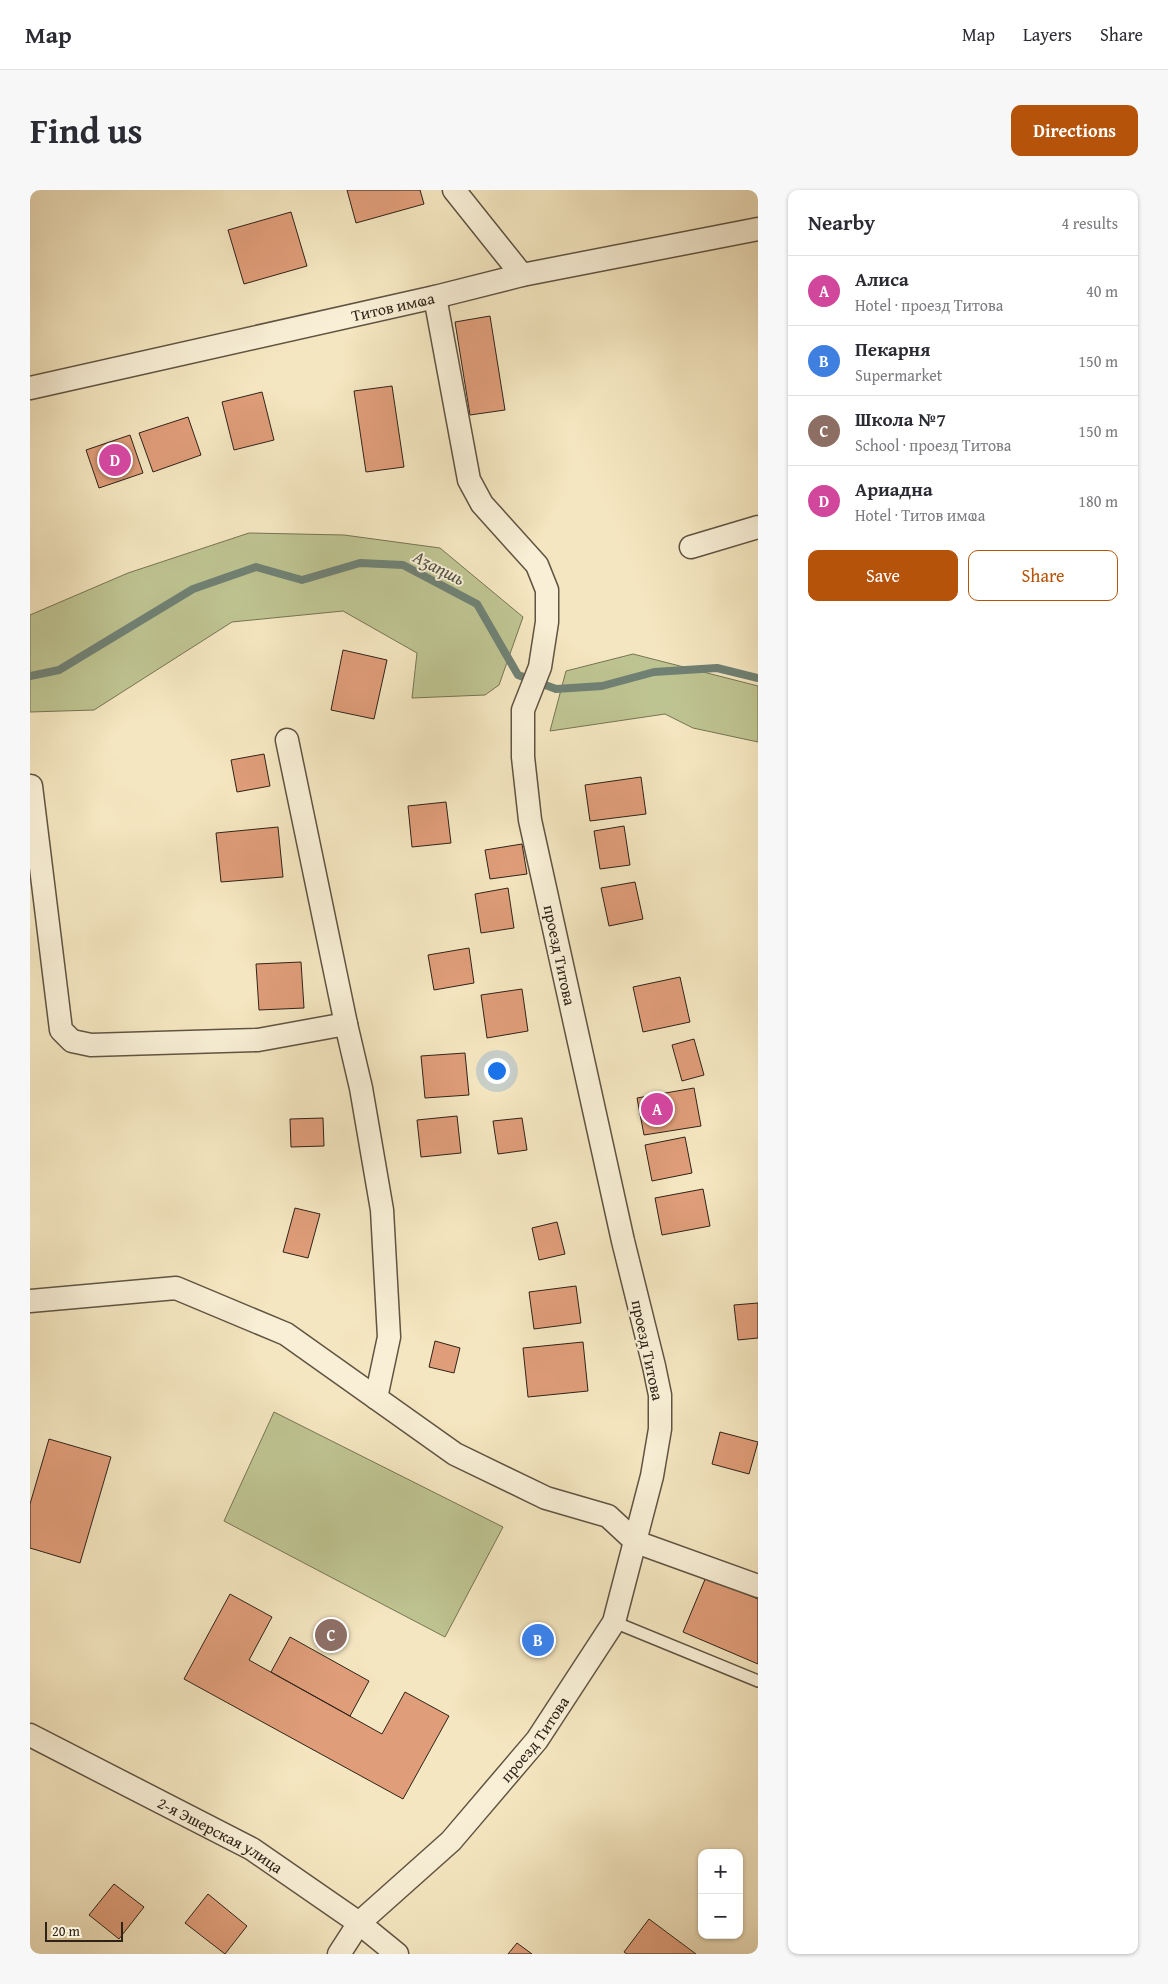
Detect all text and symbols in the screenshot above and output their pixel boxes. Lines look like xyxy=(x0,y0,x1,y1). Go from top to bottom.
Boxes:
text: Map xyxy=(25,17,72,52)
text: Map xyxy=(962,21,995,48)
text: Layers xyxy=(1023,21,1072,48)
text: Share xyxy=(1100,21,1143,48)
text: Find us xyxy=(30,105,143,156)
button: Directions xyxy=(1011,105,1138,156)
text: Nearby xyxy=(808,207,875,238)
text: 4 results xyxy=(1061,211,1118,235)
text: Алиса xyxy=(855,265,909,293)
text: A xyxy=(819,279,829,303)
text: 40 m xyxy=(1086,279,1118,303)
street label: Титов имҩа xyxy=(349,285,437,327)
text: Hotel · проезд Титова xyxy=(855,293,1003,317)
text: Пекарня xyxy=(855,335,930,363)
text: B xyxy=(819,349,829,373)
text: 150 m xyxy=(1078,349,1118,373)
text: Supermarket xyxy=(855,363,942,387)
text: Школа №7 xyxy=(855,405,946,433)
text: C xyxy=(819,419,829,443)
text: 150 m xyxy=(1078,419,1118,443)
text: School · проезд Титова xyxy=(855,433,1011,457)
pin: D xyxy=(99,441,131,479)
text: Ариадна xyxy=(855,475,933,503)
text: D xyxy=(819,489,829,513)
text: 180 m xyxy=(1078,489,1118,513)
text: Hotel · Титов имҩа xyxy=(855,503,985,527)
water label: Аӡаԥшь xyxy=(408,543,470,592)
button: Save xyxy=(808,550,958,601)
button: Share xyxy=(968,550,1118,601)
street label: проезд Титова xyxy=(538,902,582,1008)
your location xyxy=(484,1058,510,1084)
pin: A xyxy=(641,1090,673,1128)
street label: проезд Титова xyxy=(626,1297,670,1403)
pin: C xyxy=(315,1616,347,1654)
pin: B xyxy=(522,1621,554,1659)
street label: проезд Титова xyxy=(494,1691,575,1787)
street label: 2-я Эшерская улица xyxy=(153,1791,288,1879)
map controls xyxy=(698,1849,743,1939)
button: + xyxy=(698,1849,743,1894)
button: − xyxy=(698,1894,743,1939)
scale bar xyxy=(45,1919,122,1942)
text: 20 m xyxy=(52,1921,80,1941)

